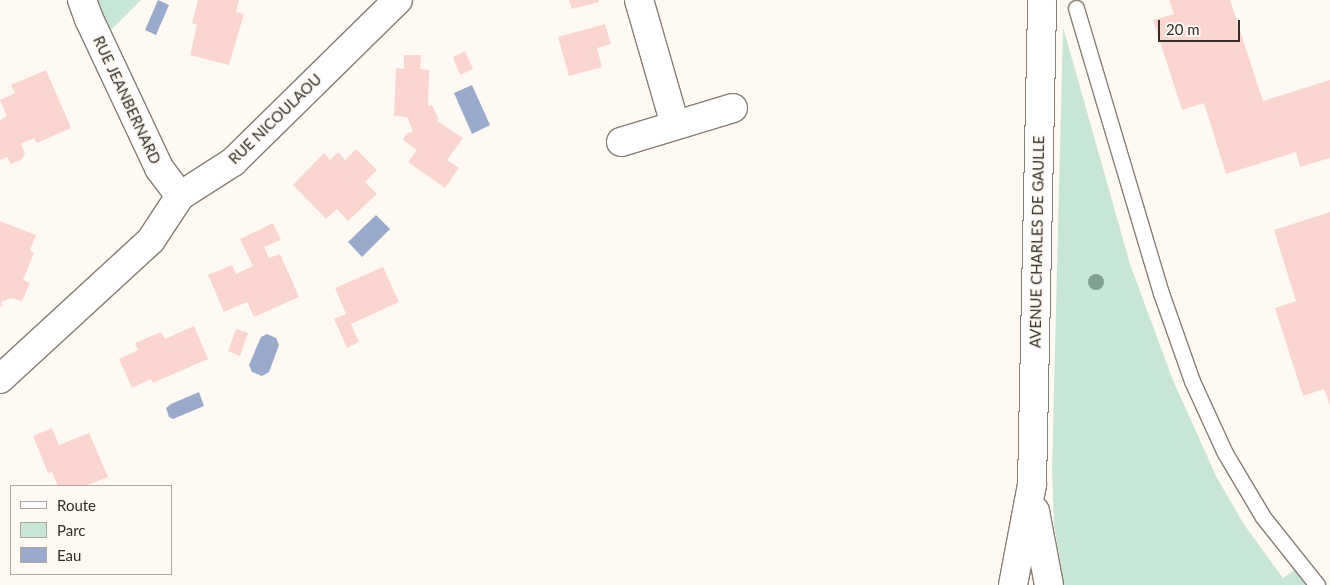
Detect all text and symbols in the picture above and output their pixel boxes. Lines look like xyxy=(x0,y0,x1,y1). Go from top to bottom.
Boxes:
scale bar xyxy=(1160,10,1242,42)
text: 20 m xyxy=(1166,20,1200,38)
street label: RUE JEANBERNARD xyxy=(89,33,165,167)
street label: RUE NICOULAOU xyxy=(225,70,325,168)
street label: AVENUE CHARLES DE GAULLE xyxy=(1026,136,1048,348)
legend xyxy=(10,485,172,575)
text: Route xyxy=(57,496,96,514)
text: Parc xyxy=(57,521,86,539)
text: Eau xyxy=(57,546,81,564)

